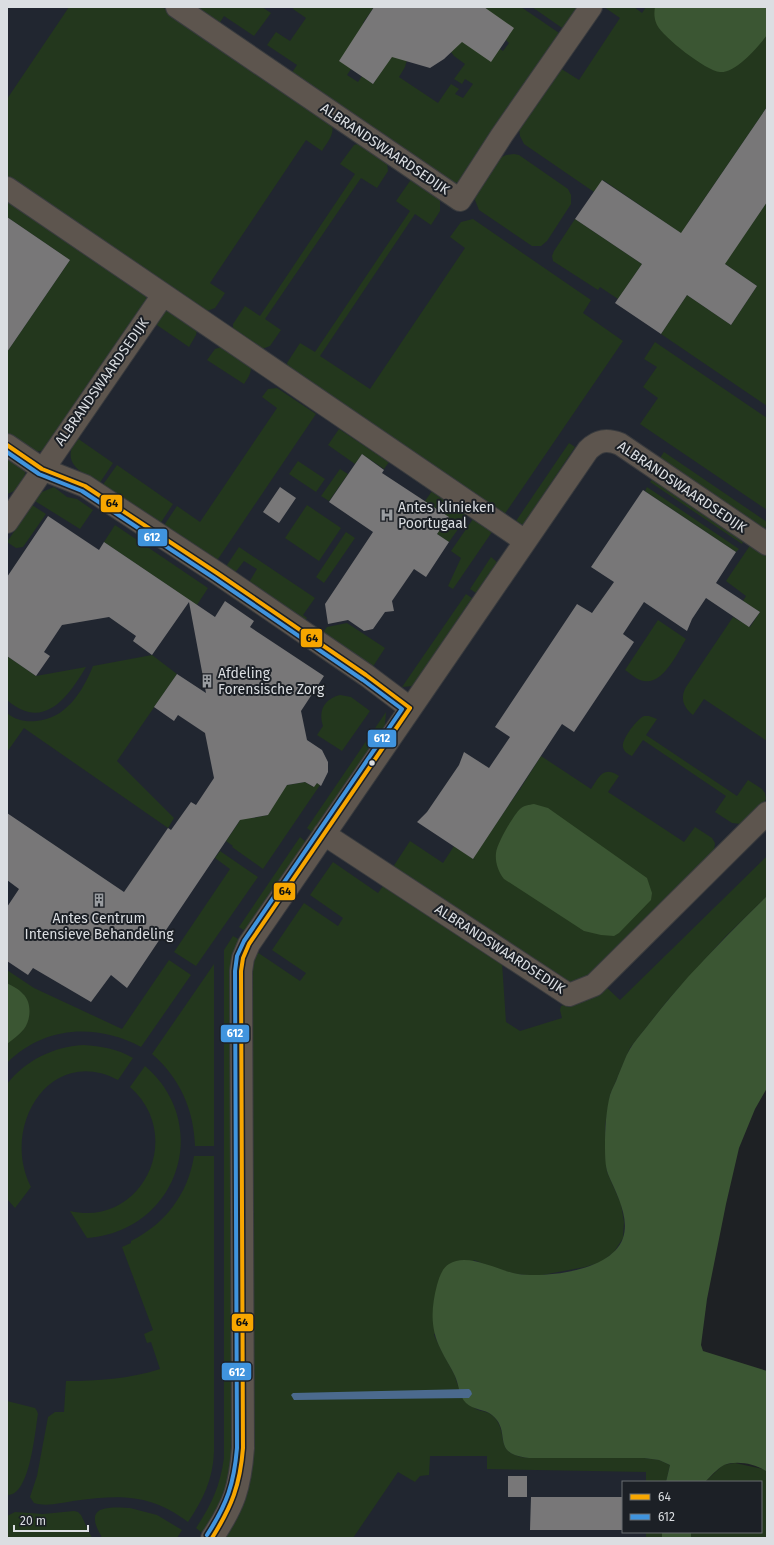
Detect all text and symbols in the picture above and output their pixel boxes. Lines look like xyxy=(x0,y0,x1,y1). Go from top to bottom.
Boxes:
street label: ALBRANDSWAARDSEDIJK xyxy=(317,99,453,199)
street label: ALBRANDSWAARDSEDIJK xyxy=(51,314,153,449)
street label: ALBRANDSWAARDSEDIJK xyxy=(614,437,750,537)
line badge: 64 xyxy=(100,494,123,513)
text: 64 xyxy=(106,497,118,510)
place label: Antes klinieken Poortugaal xyxy=(398,499,495,532)
hospital icon: Antes klinieken Poortugaal xyxy=(379,507,395,523)
line badge: 612 xyxy=(137,528,168,547)
text: 612 xyxy=(144,531,160,544)
line badge: 64 xyxy=(300,628,323,648)
text: 64 xyxy=(306,632,318,645)
place label: Afdeling Forensische Zorg xyxy=(218,665,325,698)
building icon: Afdeling Forensische Zorg xyxy=(199,673,215,689)
line badge: 612 xyxy=(367,729,397,748)
text: 612 xyxy=(374,732,390,745)
unlabelled marker xyxy=(367,758,377,768)
line badge: 64 xyxy=(273,882,296,901)
text: 64 xyxy=(279,885,291,898)
building icon: Antes Centrum Intensieve Behandeling xyxy=(91,892,107,908)
street label: ALBRANDSWAARDSEDIJK xyxy=(432,900,569,998)
place label: Antes Centrum Intensieve Behandeling xyxy=(25,910,174,943)
line badge: 612 xyxy=(220,1024,250,1043)
text: 612 xyxy=(227,1027,243,1040)
line badge: 64 xyxy=(231,1313,254,1332)
text: 64 xyxy=(236,1316,248,1329)
line badge: 612 xyxy=(221,1362,252,1381)
text: 612 xyxy=(229,1366,245,1379)
legend xyxy=(622,1481,762,1533)
text: 64 xyxy=(658,1490,671,1504)
scale bar xyxy=(14,1507,88,1533)
text: 612 xyxy=(658,1510,675,1524)
text: 20 m xyxy=(20,1514,46,1528)

